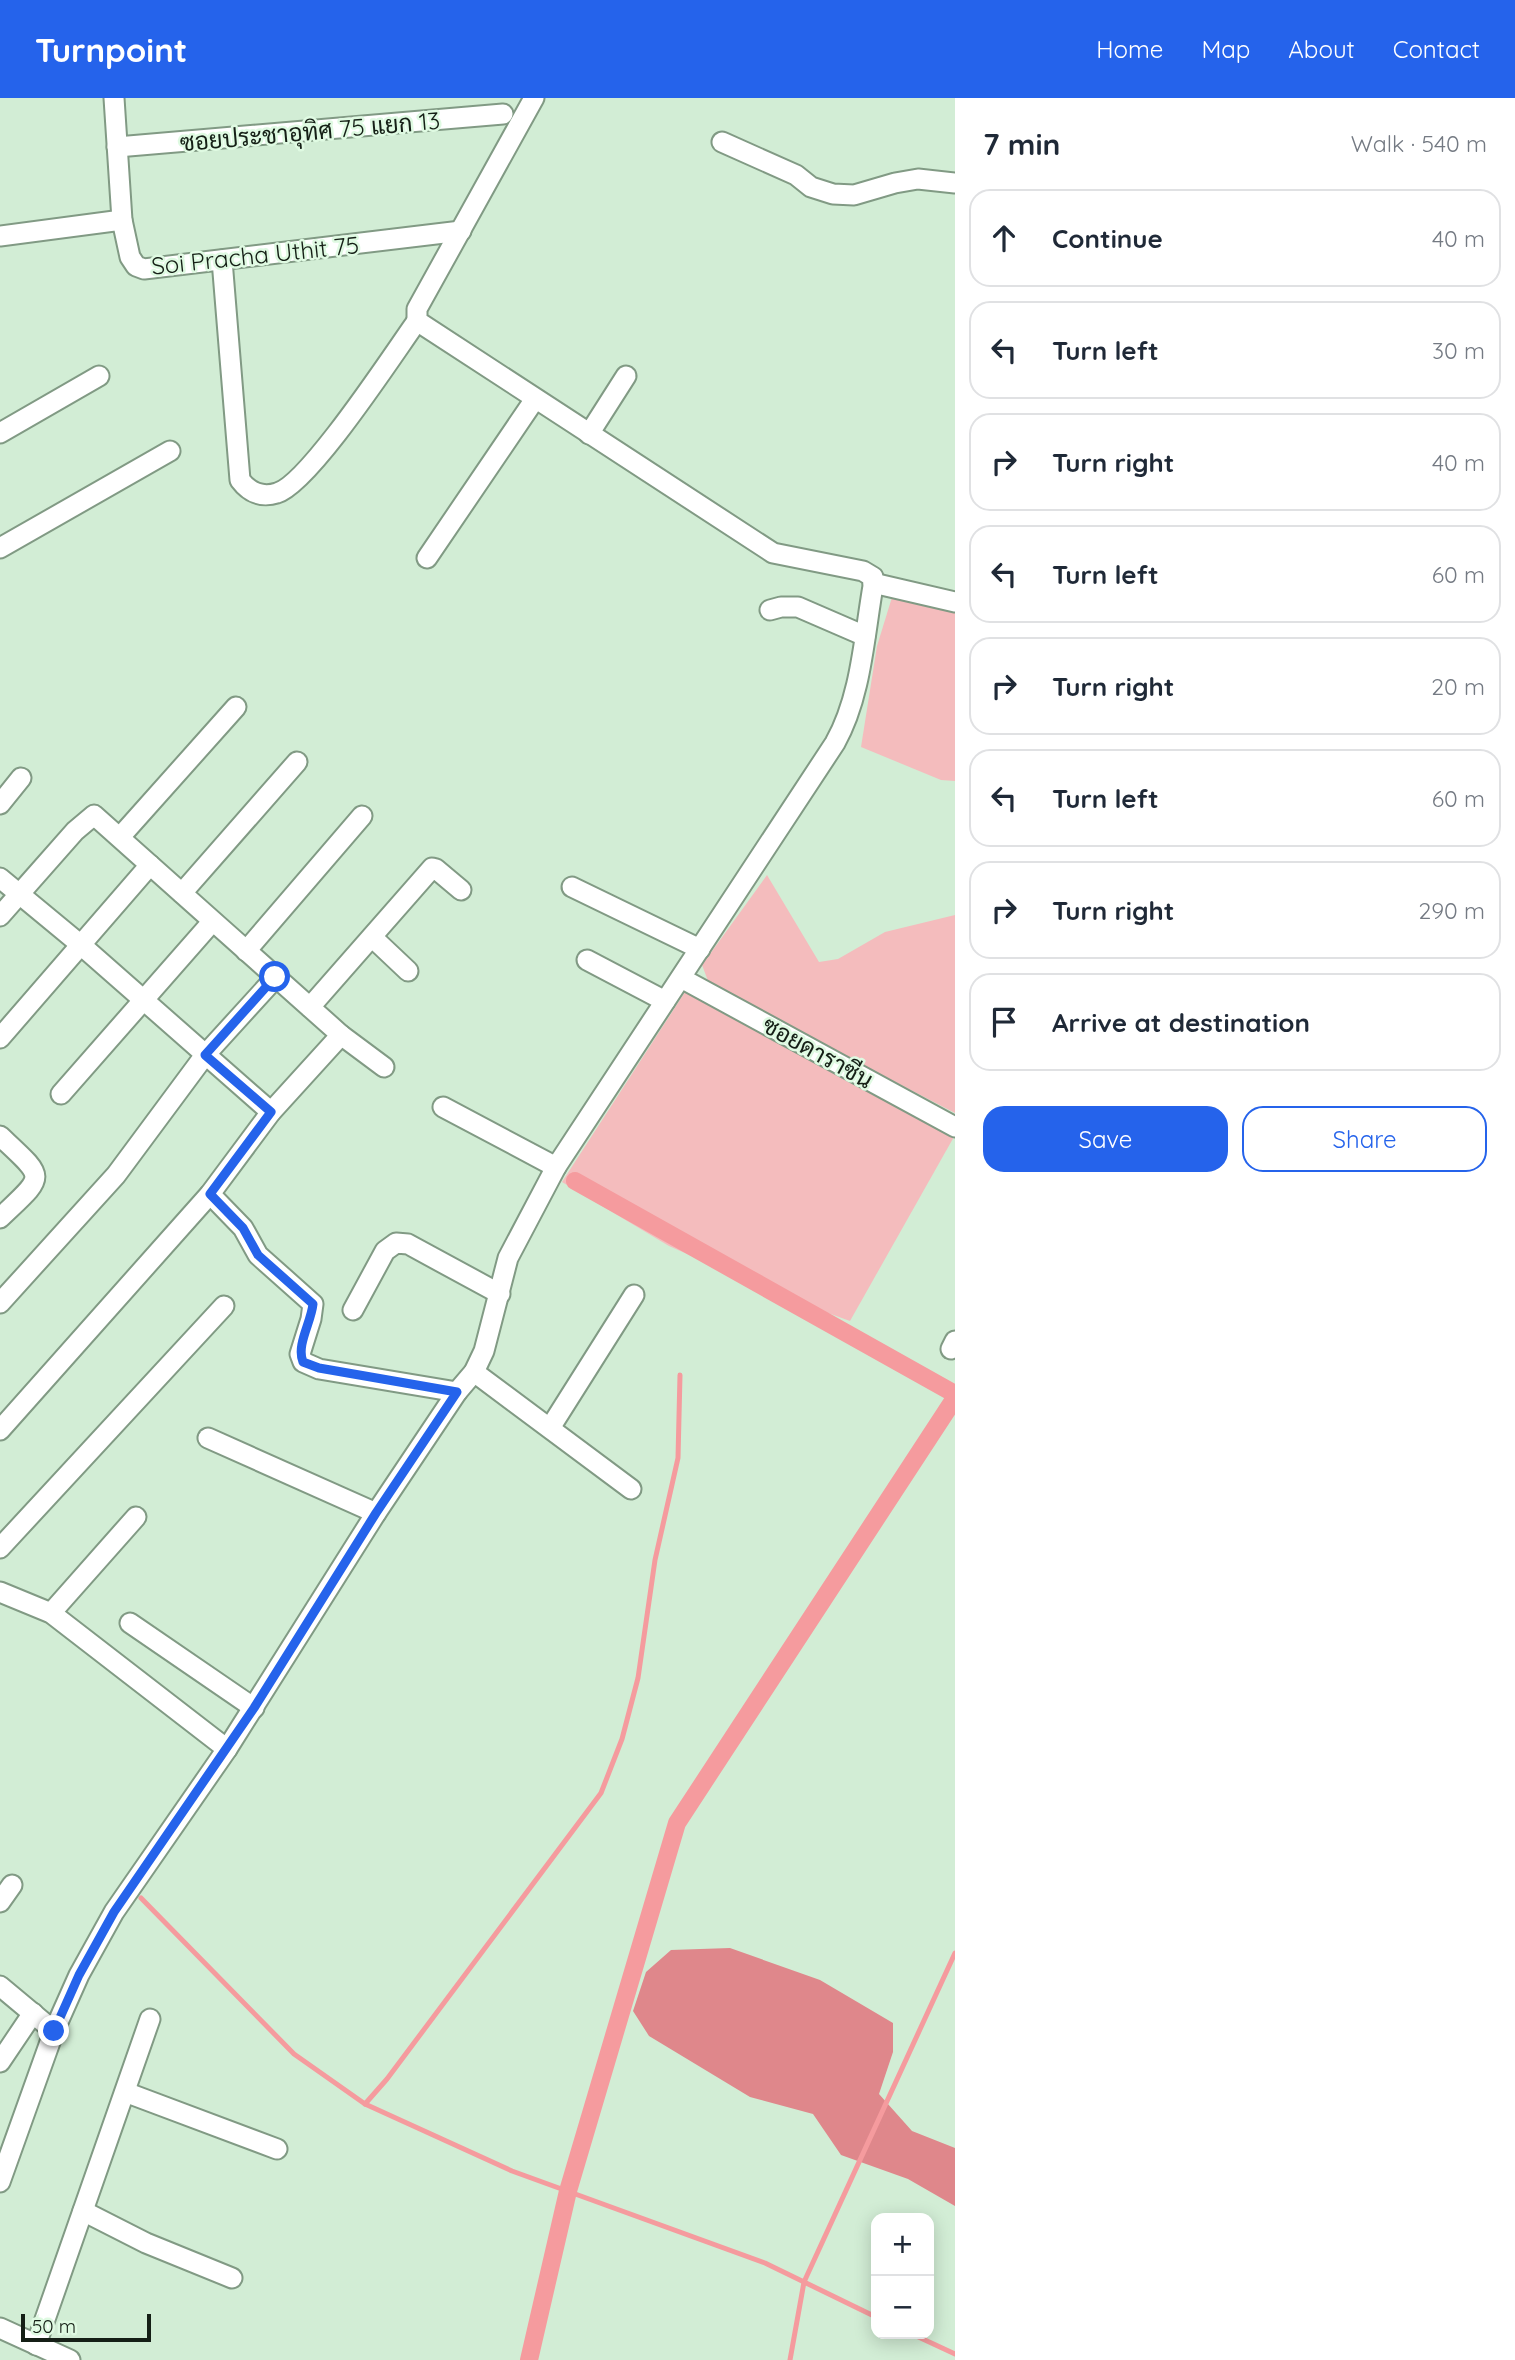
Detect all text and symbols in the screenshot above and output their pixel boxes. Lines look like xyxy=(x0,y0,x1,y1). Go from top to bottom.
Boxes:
text: Turnpoint xyxy=(35,29,187,70)
text: Home xyxy=(1096,34,1163,64)
text: Map xyxy=(1201,34,1250,64)
text: About xyxy=(1288,34,1355,64)
text: Contact xyxy=(1393,34,1480,64)
street label: ซอยประชาอุทิศ 75 แยก 13 xyxy=(179,105,442,159)
text: 7 min xyxy=(983,125,1061,163)
text: Walk · 540 m xyxy=(1351,129,1487,158)
icon: ahead xyxy=(985,219,1023,257)
text: Continue xyxy=(1052,222,1163,255)
text: 40 m xyxy=(1432,224,1485,253)
street label: Soi Pracha Uthit 75 xyxy=(150,229,360,281)
icon: left xyxy=(985,331,1023,369)
text: Turn left xyxy=(1052,334,1159,367)
text: 30 m xyxy=(1432,336,1485,365)
icon: right xyxy=(985,443,1023,481)
text: Turn right xyxy=(1052,446,1174,479)
text: 40 m xyxy=(1432,448,1485,477)
icon: left xyxy=(985,555,1023,593)
text: Turn left xyxy=(1052,558,1159,591)
text: 60 m xyxy=(1432,560,1485,589)
icon: right xyxy=(985,667,1023,705)
text: Turn right xyxy=(1052,670,1174,703)
text: 20 m xyxy=(1431,672,1485,701)
icon: left xyxy=(985,779,1023,817)
text: Turn left xyxy=(1052,782,1159,815)
text: 60 m xyxy=(1432,784,1485,813)
icon: right xyxy=(985,891,1023,929)
text: Turn right xyxy=(1052,894,1174,927)
text: 290 m xyxy=(1418,896,1485,925)
route start xyxy=(259,961,290,992)
icon: arrive xyxy=(985,1003,1023,1041)
text: Arrive at destination xyxy=(1052,1006,1310,1039)
street label: ซอยดาราซีน xyxy=(757,1009,879,1095)
button: Save xyxy=(983,1106,1228,1172)
button: Share xyxy=(1242,1106,1487,1172)
route end xyxy=(38,2015,69,2046)
map controls xyxy=(871,2213,934,2339)
button: + xyxy=(871,2213,934,2276)
button: − xyxy=(871,2276,934,2339)
scale bar xyxy=(21,2311,150,2343)
text: 50 m xyxy=(32,2314,76,2338)

